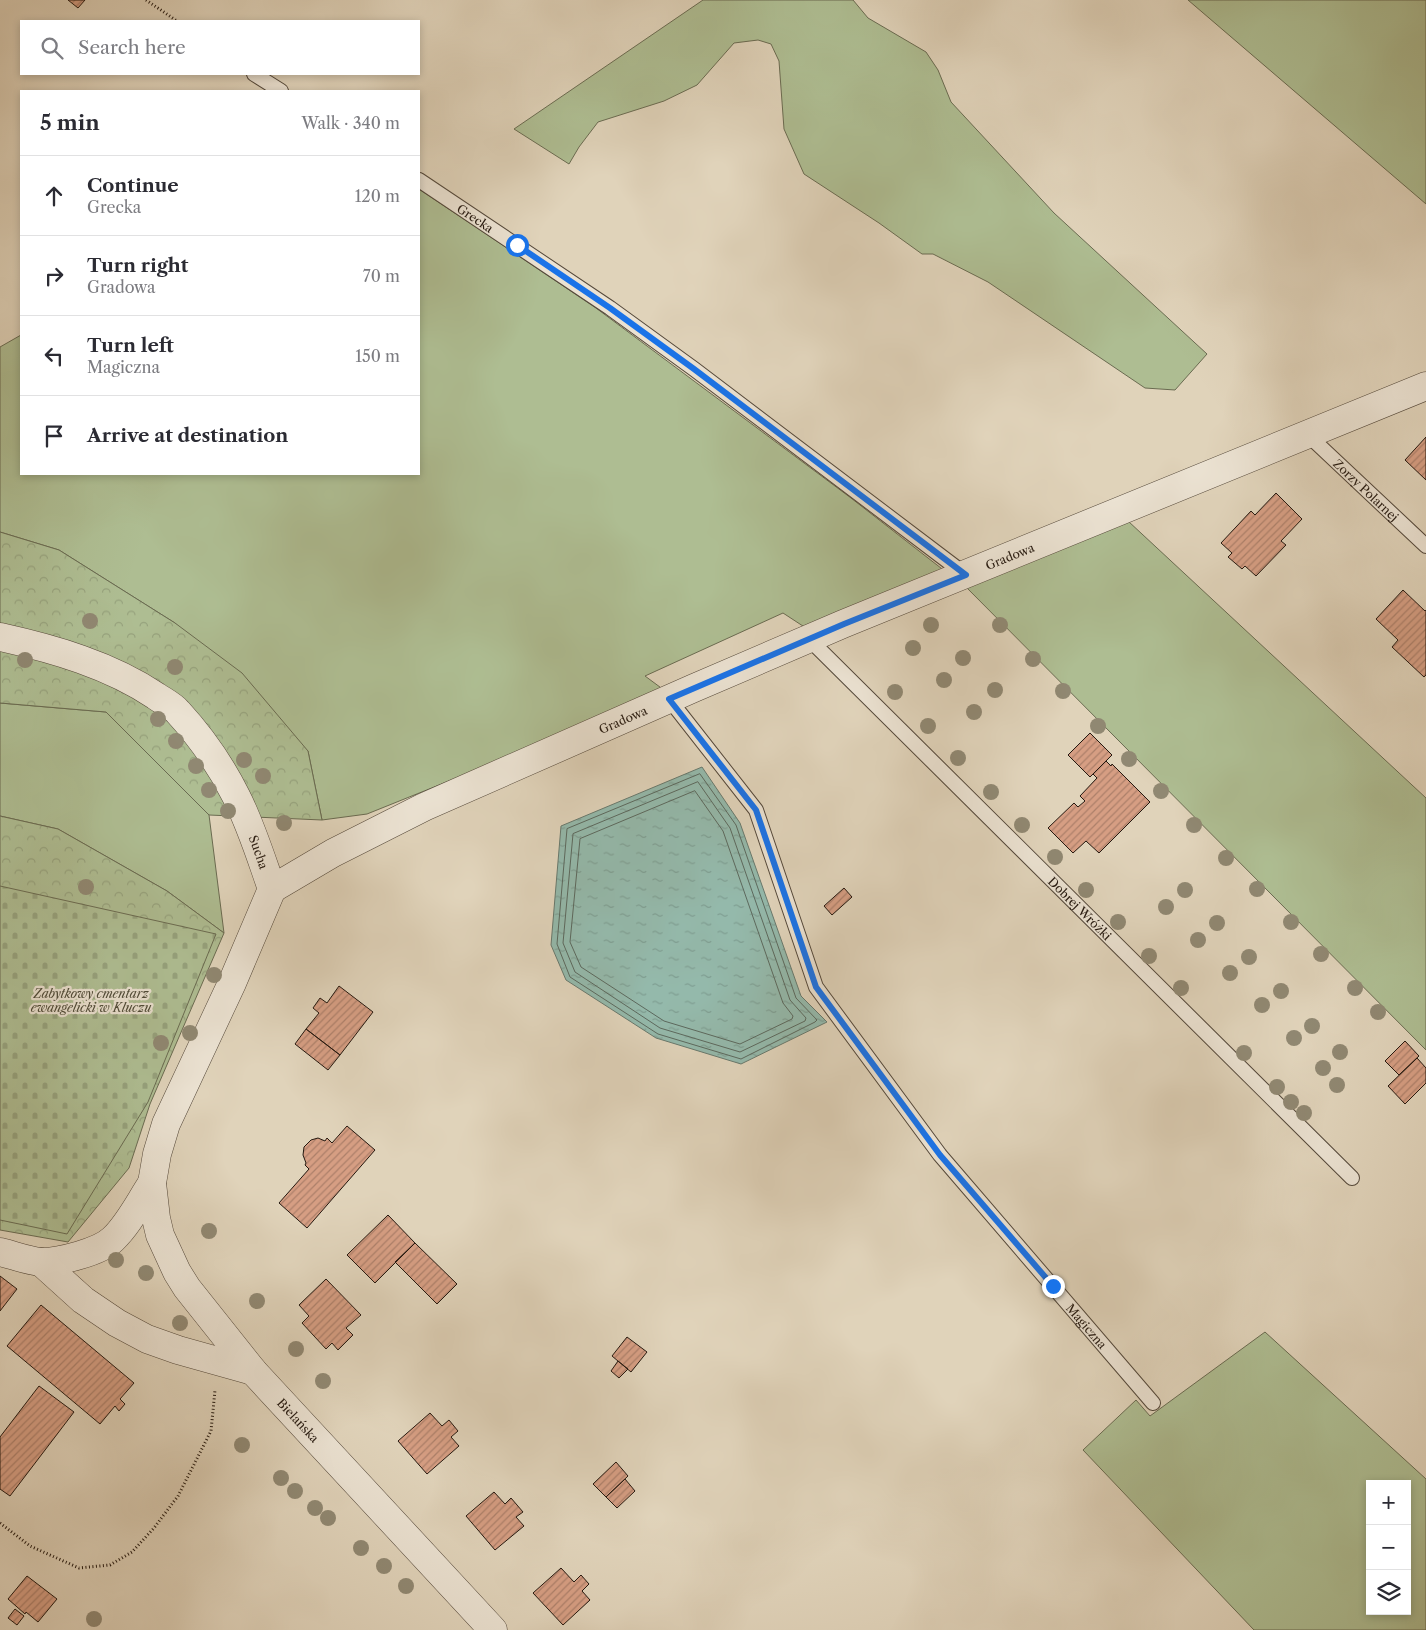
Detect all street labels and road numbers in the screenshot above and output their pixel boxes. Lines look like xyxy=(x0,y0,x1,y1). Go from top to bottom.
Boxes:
street label: Grecka xyxy=(454,200,497,236)
street label: Zorzy Polarnej xyxy=(1331,456,1402,524)
street label: Gradowa xyxy=(983,539,1037,573)
street label: Gradowa xyxy=(596,702,650,737)
street label: Sucha xyxy=(246,833,272,872)
street label: Dobrej Wróżki xyxy=(1045,873,1115,943)
street label: Magiczna xyxy=(1063,1300,1111,1352)
street label: Bielańska xyxy=(274,1395,323,1446)

